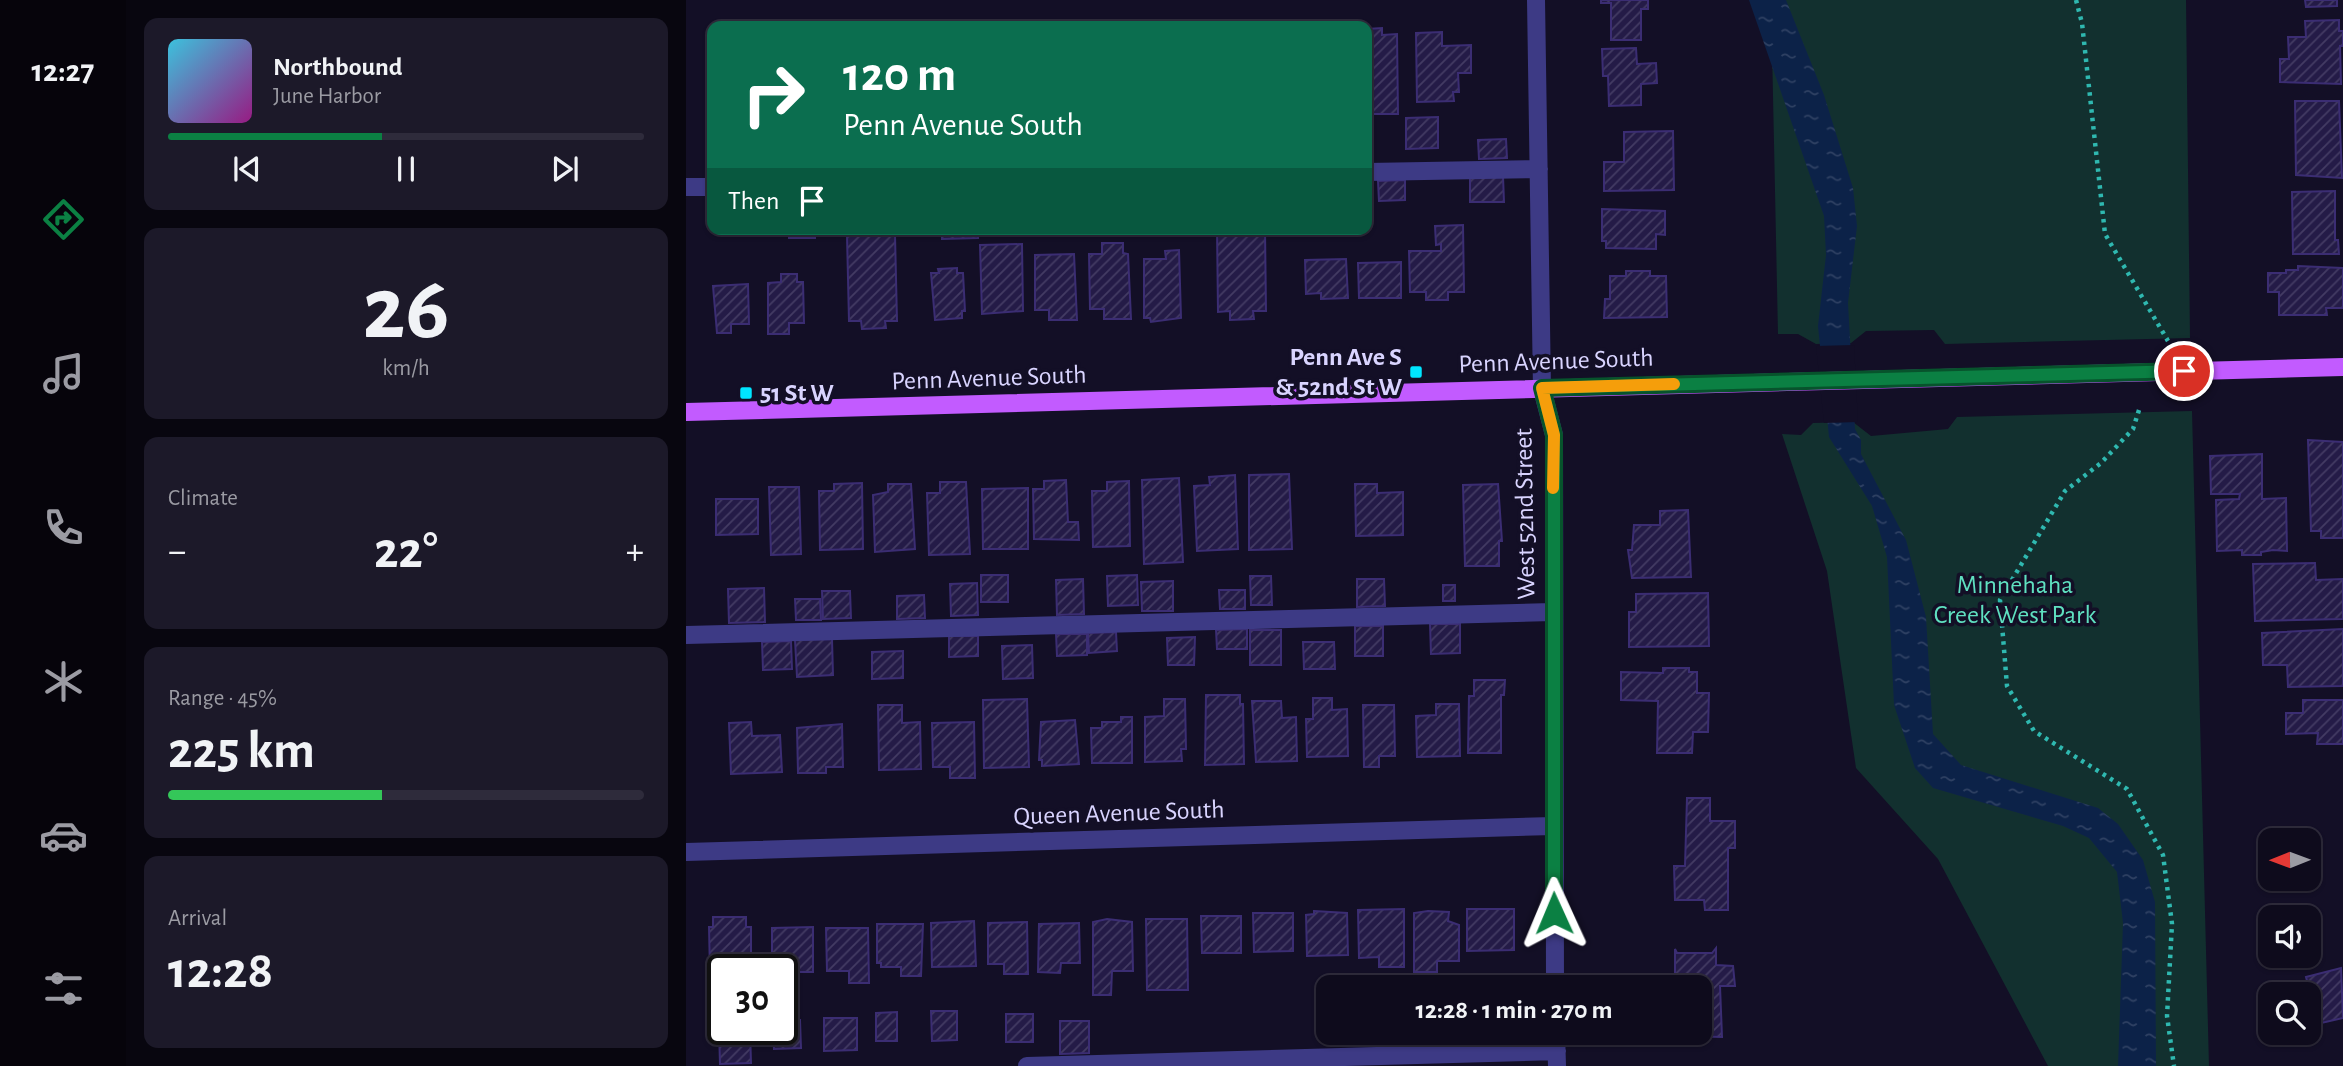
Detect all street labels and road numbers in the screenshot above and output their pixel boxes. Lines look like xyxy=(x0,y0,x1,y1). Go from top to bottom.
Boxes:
street label: Penn Avenue South xyxy=(1458,345,1654,377)
street label: Penn Avenue South xyxy=(891,362,1087,394)
street label: West 52nd Street xyxy=(1511,428,1539,600)
street label: Queen Avenue South xyxy=(1013,796,1225,830)

